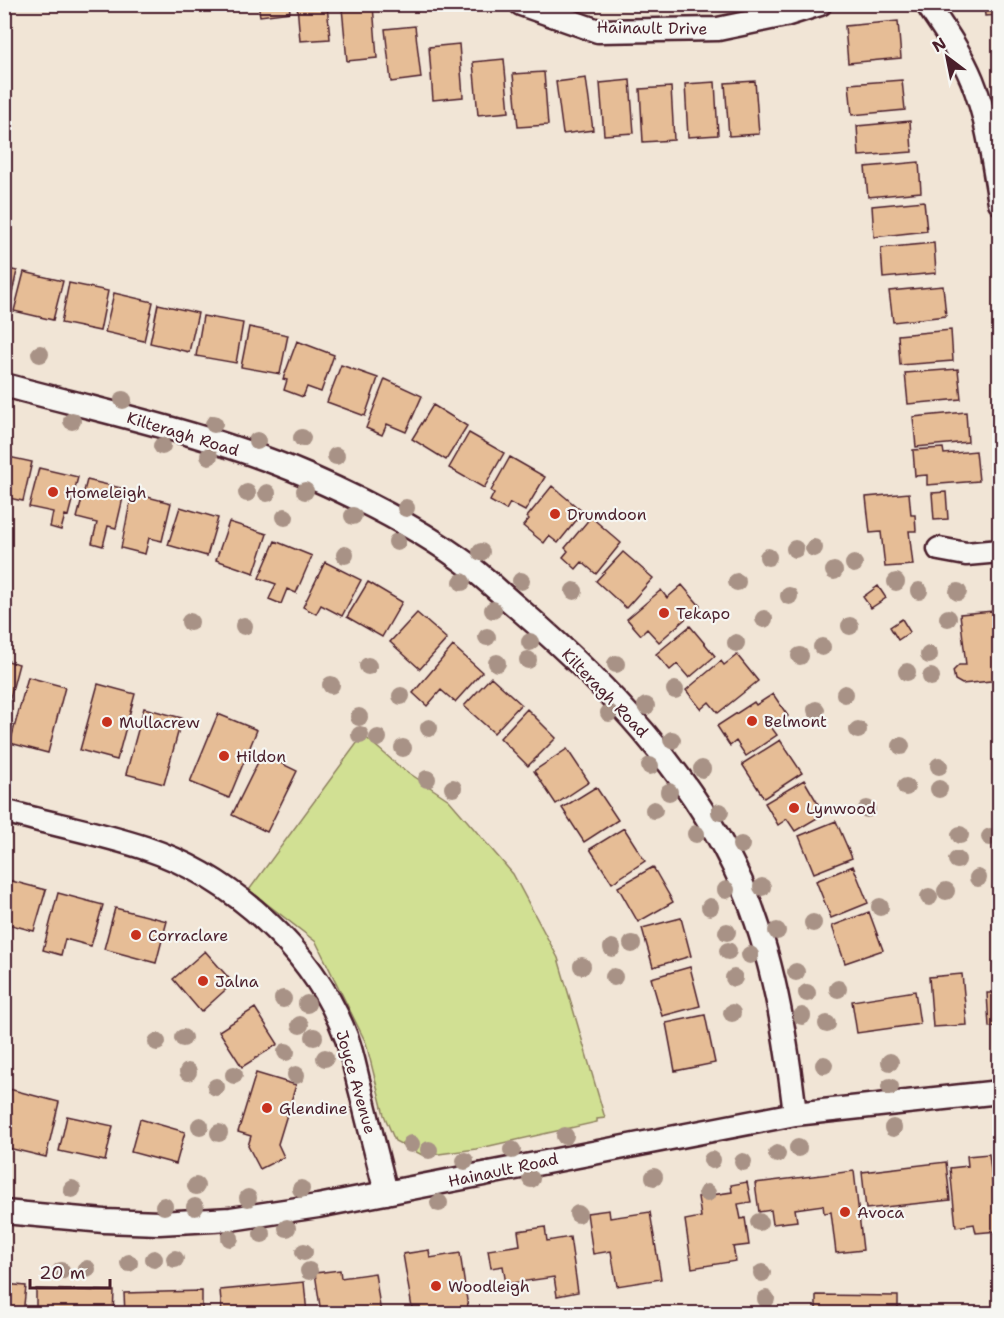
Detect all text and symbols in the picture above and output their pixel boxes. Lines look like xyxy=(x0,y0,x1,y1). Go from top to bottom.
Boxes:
street label: Hainault Drive xyxy=(596,17,708,39)
north arrow xyxy=(917,27,977,87)
text: N xyxy=(928,32,950,57)
street label: Kilteragh Road xyxy=(124,407,242,461)
place label: Homeleigh xyxy=(65,482,146,503)
marker: Homeleigh xyxy=(46,485,60,499)
place label: Drumdoon xyxy=(567,504,647,525)
marker: Drumdoon xyxy=(548,507,562,521)
place label: Tekapo xyxy=(676,603,730,624)
marker: Tekapo xyxy=(657,606,671,620)
street label: Kilteragh Road xyxy=(557,644,653,742)
place label: Belmont xyxy=(764,711,827,732)
place label: Mullacrew xyxy=(119,712,200,733)
marker: Belmont xyxy=(745,714,759,728)
marker: Mullacrew xyxy=(100,715,114,729)
place label: Hildon xyxy=(236,746,286,767)
marker: Hildon xyxy=(217,749,231,763)
place label: Lynwood xyxy=(806,798,876,819)
marker: Lynwood xyxy=(787,801,801,815)
place label: Corraclare xyxy=(148,925,228,946)
marker: Corraclare xyxy=(129,928,143,942)
place label: Jalna xyxy=(215,971,259,992)
marker: Jalna xyxy=(196,974,210,988)
street label: Joyce Avenue xyxy=(331,1028,381,1136)
place label: Glendine xyxy=(279,1098,348,1119)
marker: Glendine xyxy=(260,1101,274,1115)
street label: Hainault Road xyxy=(446,1148,560,1192)
place label: Avoca xyxy=(857,1202,904,1223)
marker: Avoca xyxy=(838,1205,852,1219)
scale bar xyxy=(30,1252,110,1290)
text: 20 m xyxy=(39,1261,85,1285)
place label: Woodleigh xyxy=(448,1276,530,1297)
marker: Woodleigh xyxy=(429,1279,443,1293)

